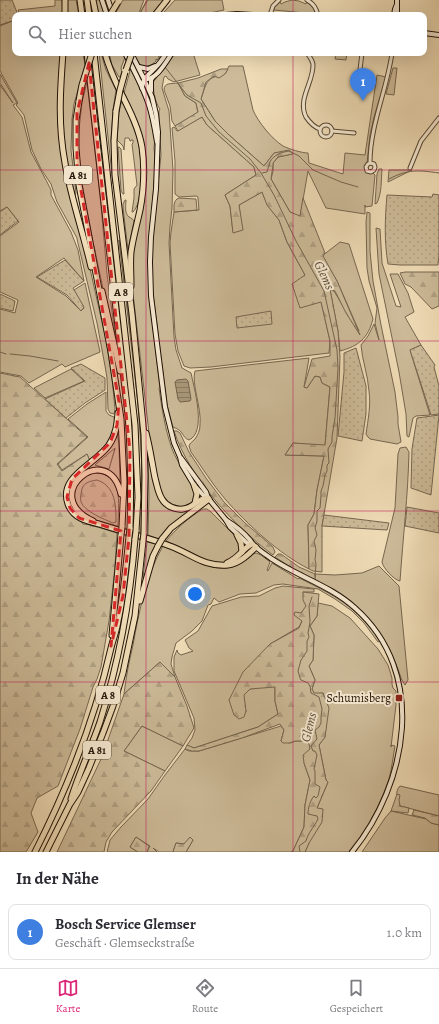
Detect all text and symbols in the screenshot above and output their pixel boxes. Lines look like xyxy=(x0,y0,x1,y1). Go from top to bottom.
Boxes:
search box xyxy=(12,12,427,56)
icon: search xyxy=(26,23,48,45)
text: Hier suchen xyxy=(58,24,132,44)
pin: 1 xyxy=(350,68,376,101)
road number: A 81 xyxy=(64,166,92,184)
water label: Glems xyxy=(310,258,339,293)
road number: A 8 xyxy=(109,283,133,301)
your location xyxy=(185,584,205,604)
road number: A 8 xyxy=(96,686,120,704)
place label: Schumisberg xyxy=(327,690,391,706)
marker: Schumisberg xyxy=(394,693,404,703)
water label: Glems xyxy=(297,710,321,744)
road number: A 81 xyxy=(83,741,111,759)
text: In der Nähe xyxy=(16,867,99,890)
text: Bosch Service Glemser xyxy=(55,914,196,934)
text: 1 xyxy=(28,924,32,941)
text: 1.0 km xyxy=(387,924,422,941)
text: Geschäft · Glemseckstraße xyxy=(55,934,194,951)
tab: Karte xyxy=(56,977,80,1016)
tab: Route xyxy=(192,977,218,1016)
tab: Gespeichert xyxy=(330,977,383,1016)

